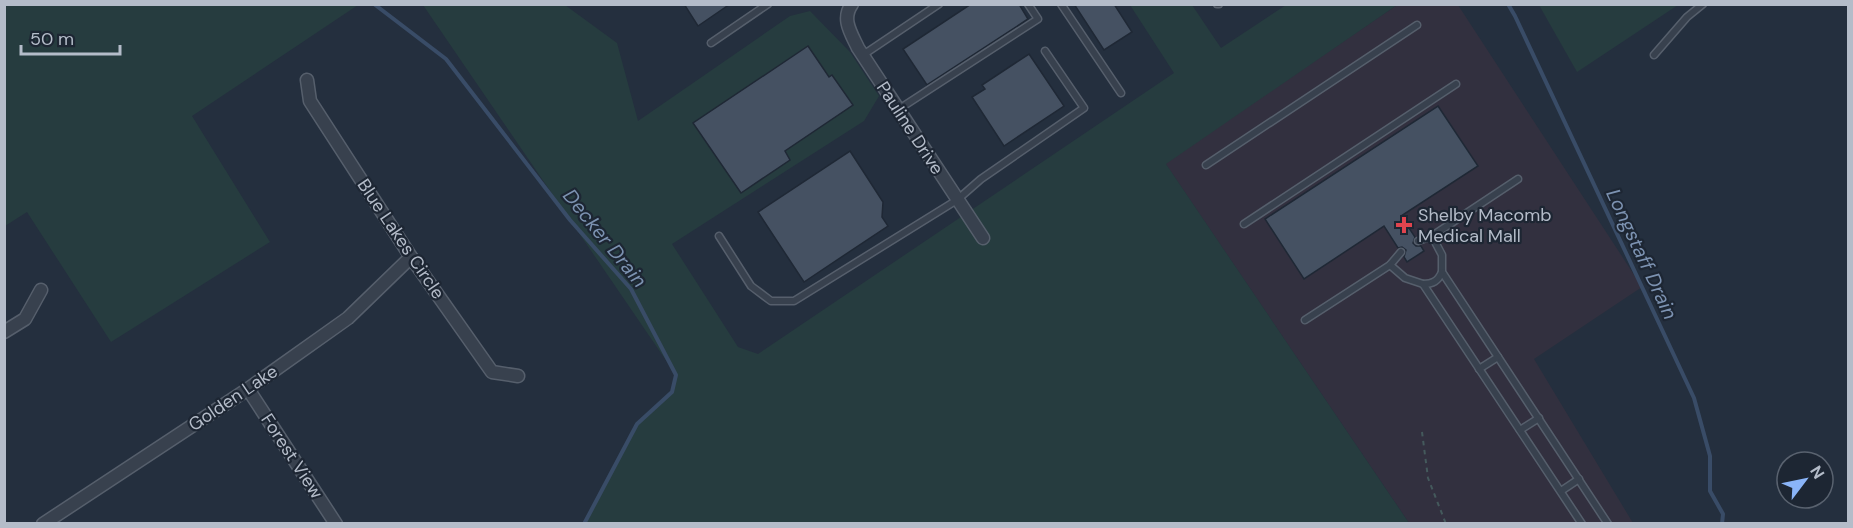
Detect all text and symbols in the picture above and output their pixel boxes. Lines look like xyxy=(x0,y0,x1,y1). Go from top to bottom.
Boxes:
scale bar xyxy=(21,18,120,56)
text: 50 m xyxy=(30,27,74,51)
street label: Pauline Drive xyxy=(871,77,949,179)
street label: Blue Lakes Circle xyxy=(352,174,450,304)
water label: Decker Drain xyxy=(557,183,653,293)
water label: Longstaff Drain xyxy=(1600,185,1684,323)
place label: Shelby Macomb Medical Mall xyxy=(1418,203,1552,248)
marker: Shelby Macomb Medical Mall xyxy=(1395,216,1413,234)
street label: Golden Lake xyxy=(184,359,282,437)
street label: Forest View xyxy=(256,409,329,503)
north arrow xyxy=(1775,450,1835,510)
text: N xyxy=(1805,462,1829,483)

